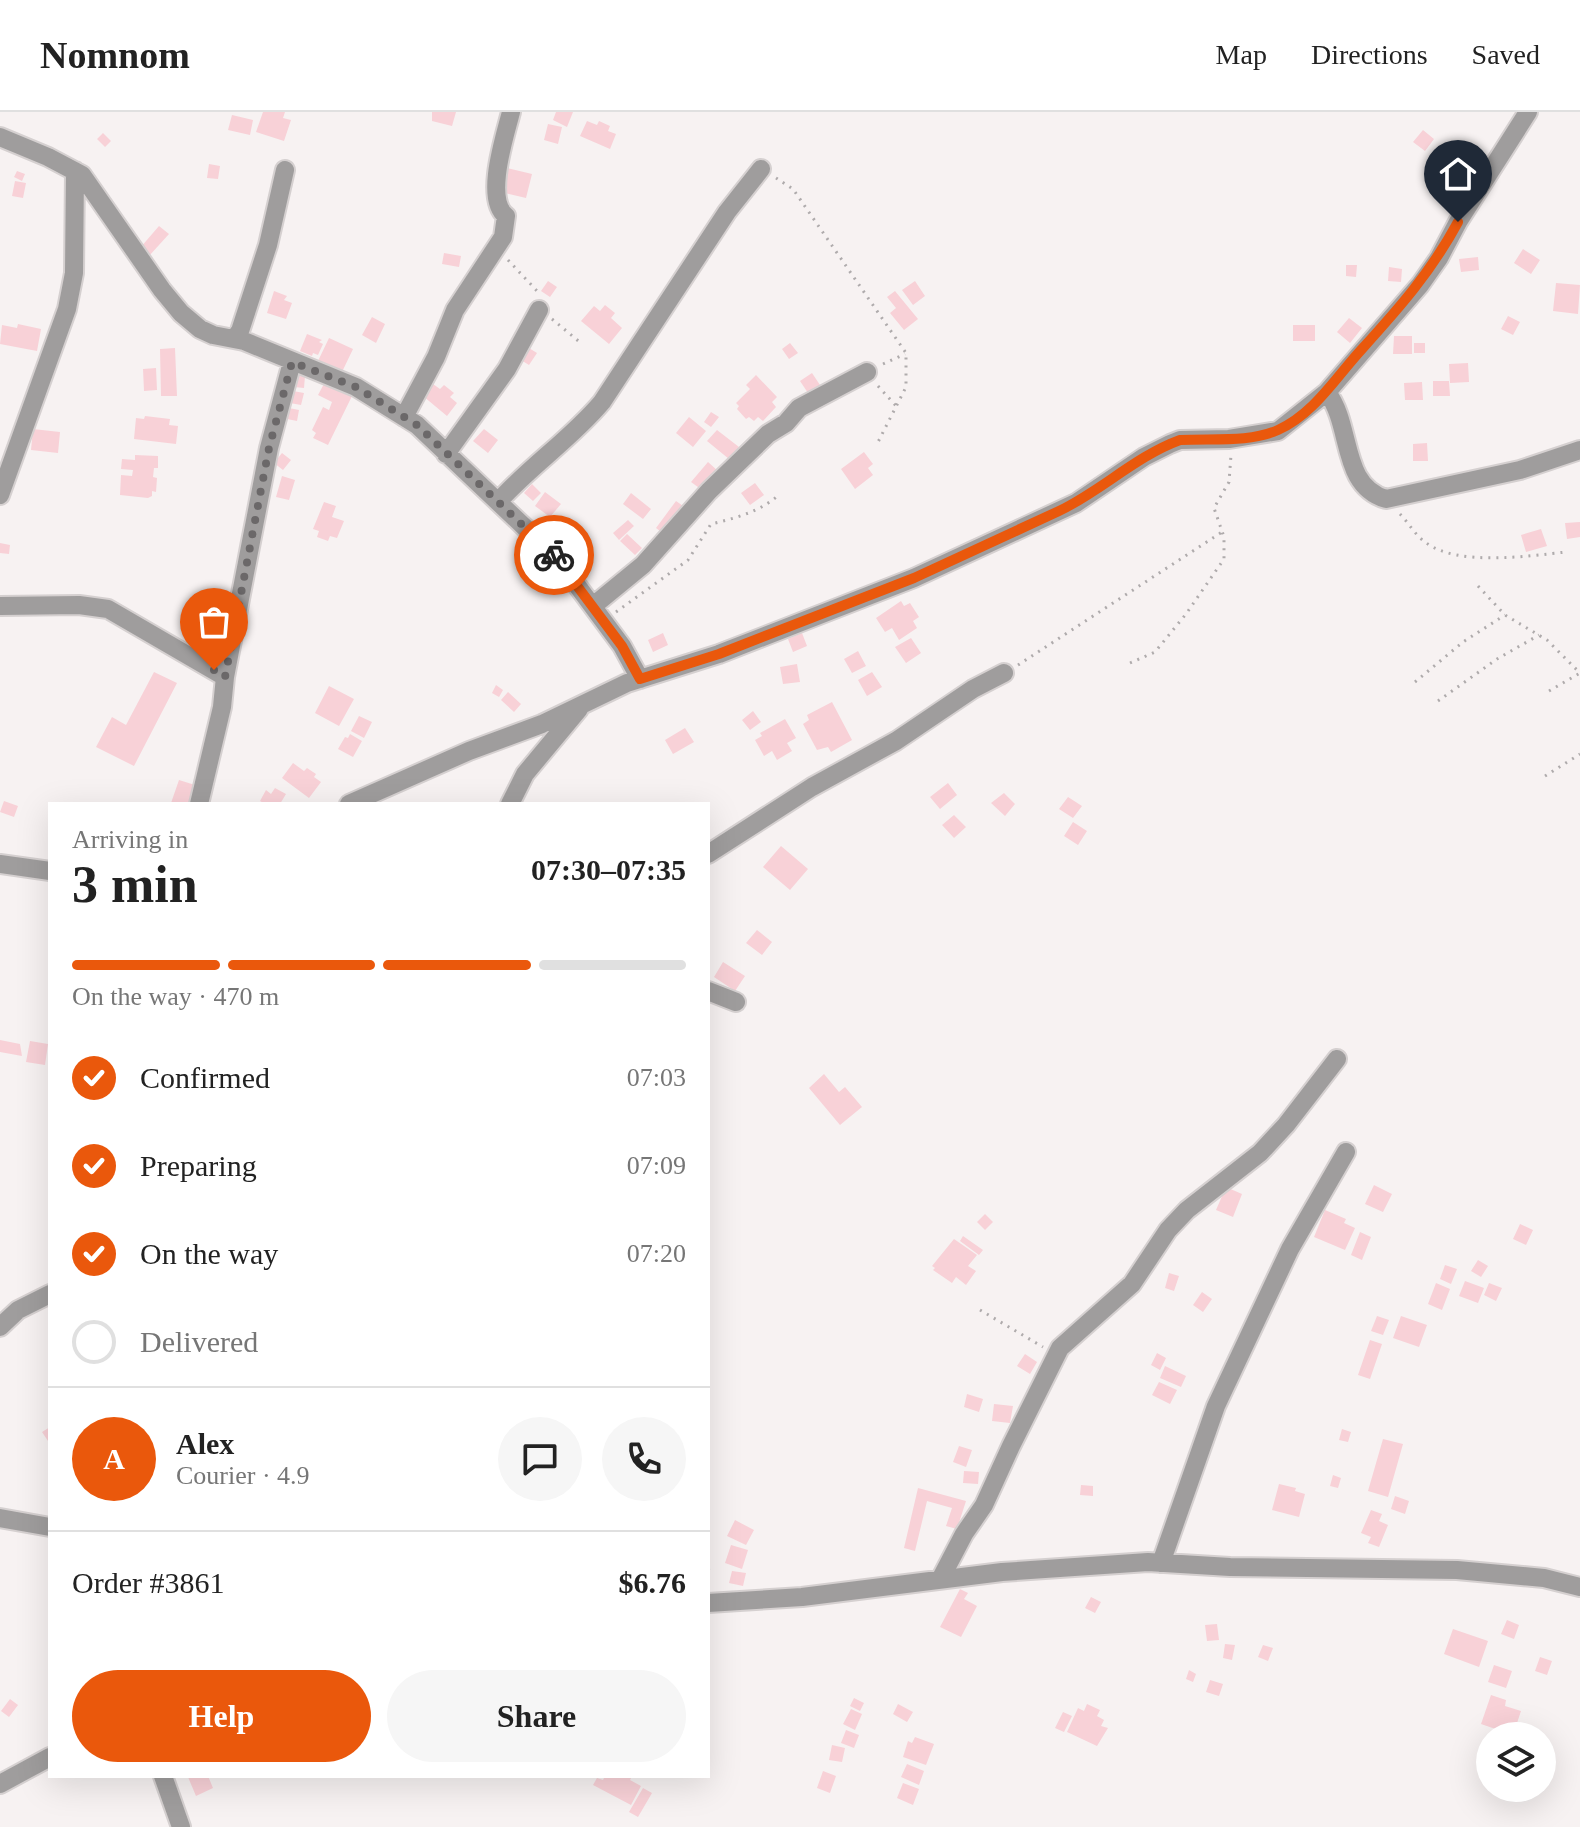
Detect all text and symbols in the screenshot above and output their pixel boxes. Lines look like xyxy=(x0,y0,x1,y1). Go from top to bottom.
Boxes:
text: Nomnom xyxy=(40,34,190,76)
text: Map xyxy=(1216,39,1267,70)
text: Directions xyxy=(1311,39,1428,70)
text: Saved xyxy=(1472,39,1540,70)
pin xyxy=(1424,140,1492,222)
icon: home xyxy=(1436,152,1480,196)
courier xyxy=(514,515,594,595)
icon: bike xyxy=(532,533,576,577)
pin xyxy=(180,588,248,670)
icon: bag xyxy=(192,600,236,644)
text: Arriving in xyxy=(72,825,188,854)
text: 07:30–07:35 xyxy=(531,853,686,886)
text: 3 min xyxy=(72,856,198,913)
text: On the way · 470 m xyxy=(72,982,279,1011)
icon: check xyxy=(72,1056,116,1100)
text: Confirmed xyxy=(140,1061,270,1094)
text: 07:03 xyxy=(627,1063,686,1092)
icon: check xyxy=(72,1144,116,1188)
text: Preparing xyxy=(140,1149,257,1182)
text: 07:09 xyxy=(627,1151,686,1180)
icon: check xyxy=(72,1232,116,1276)
text: On the way xyxy=(140,1237,278,1270)
text: 07:20 xyxy=(627,1239,686,1268)
text: Delivered xyxy=(140,1325,258,1358)
button: chat xyxy=(498,1417,582,1501)
button: phone xyxy=(602,1417,686,1501)
text: Alex xyxy=(176,1427,234,1460)
text: A xyxy=(103,1442,125,1475)
text: Courier · 4.9 xyxy=(176,1461,310,1490)
text: Order #3861 xyxy=(72,1566,224,1599)
text: $6.76 xyxy=(619,1566,686,1599)
button: Help xyxy=(72,1670,371,1762)
button: Share xyxy=(387,1670,686,1762)
map controls xyxy=(1476,1722,1556,1802)
button: layers xyxy=(1476,1722,1556,1802)

